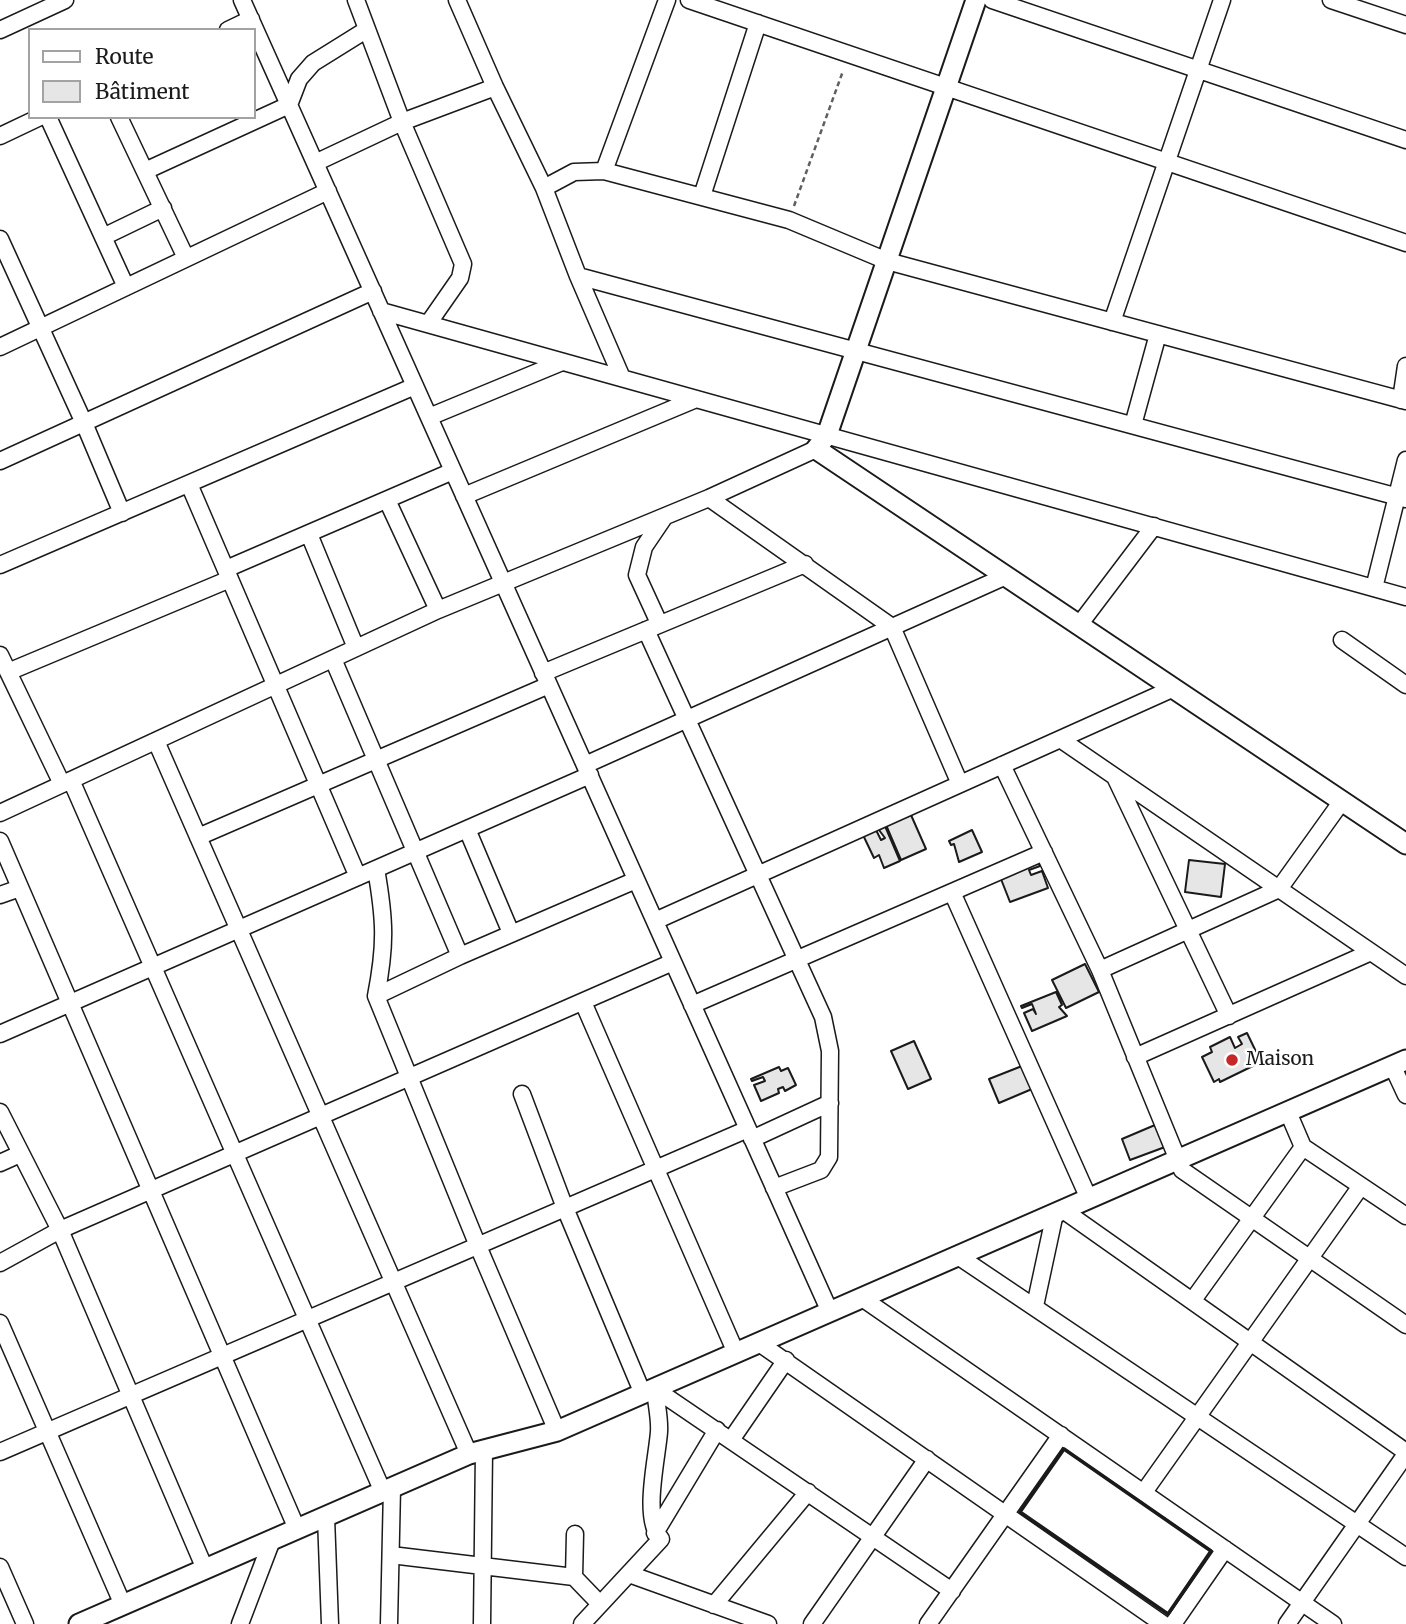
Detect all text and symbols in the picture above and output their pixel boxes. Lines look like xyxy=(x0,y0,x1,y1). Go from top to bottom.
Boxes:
legend xyxy=(28,28,256,119)
text: Route xyxy=(95,43,153,70)
text: Bâtiment xyxy=(95,78,189,105)
place label: Maison xyxy=(1246,1049,1314,1071)
marker: Maison xyxy=(1224,1052,1240,1068)

